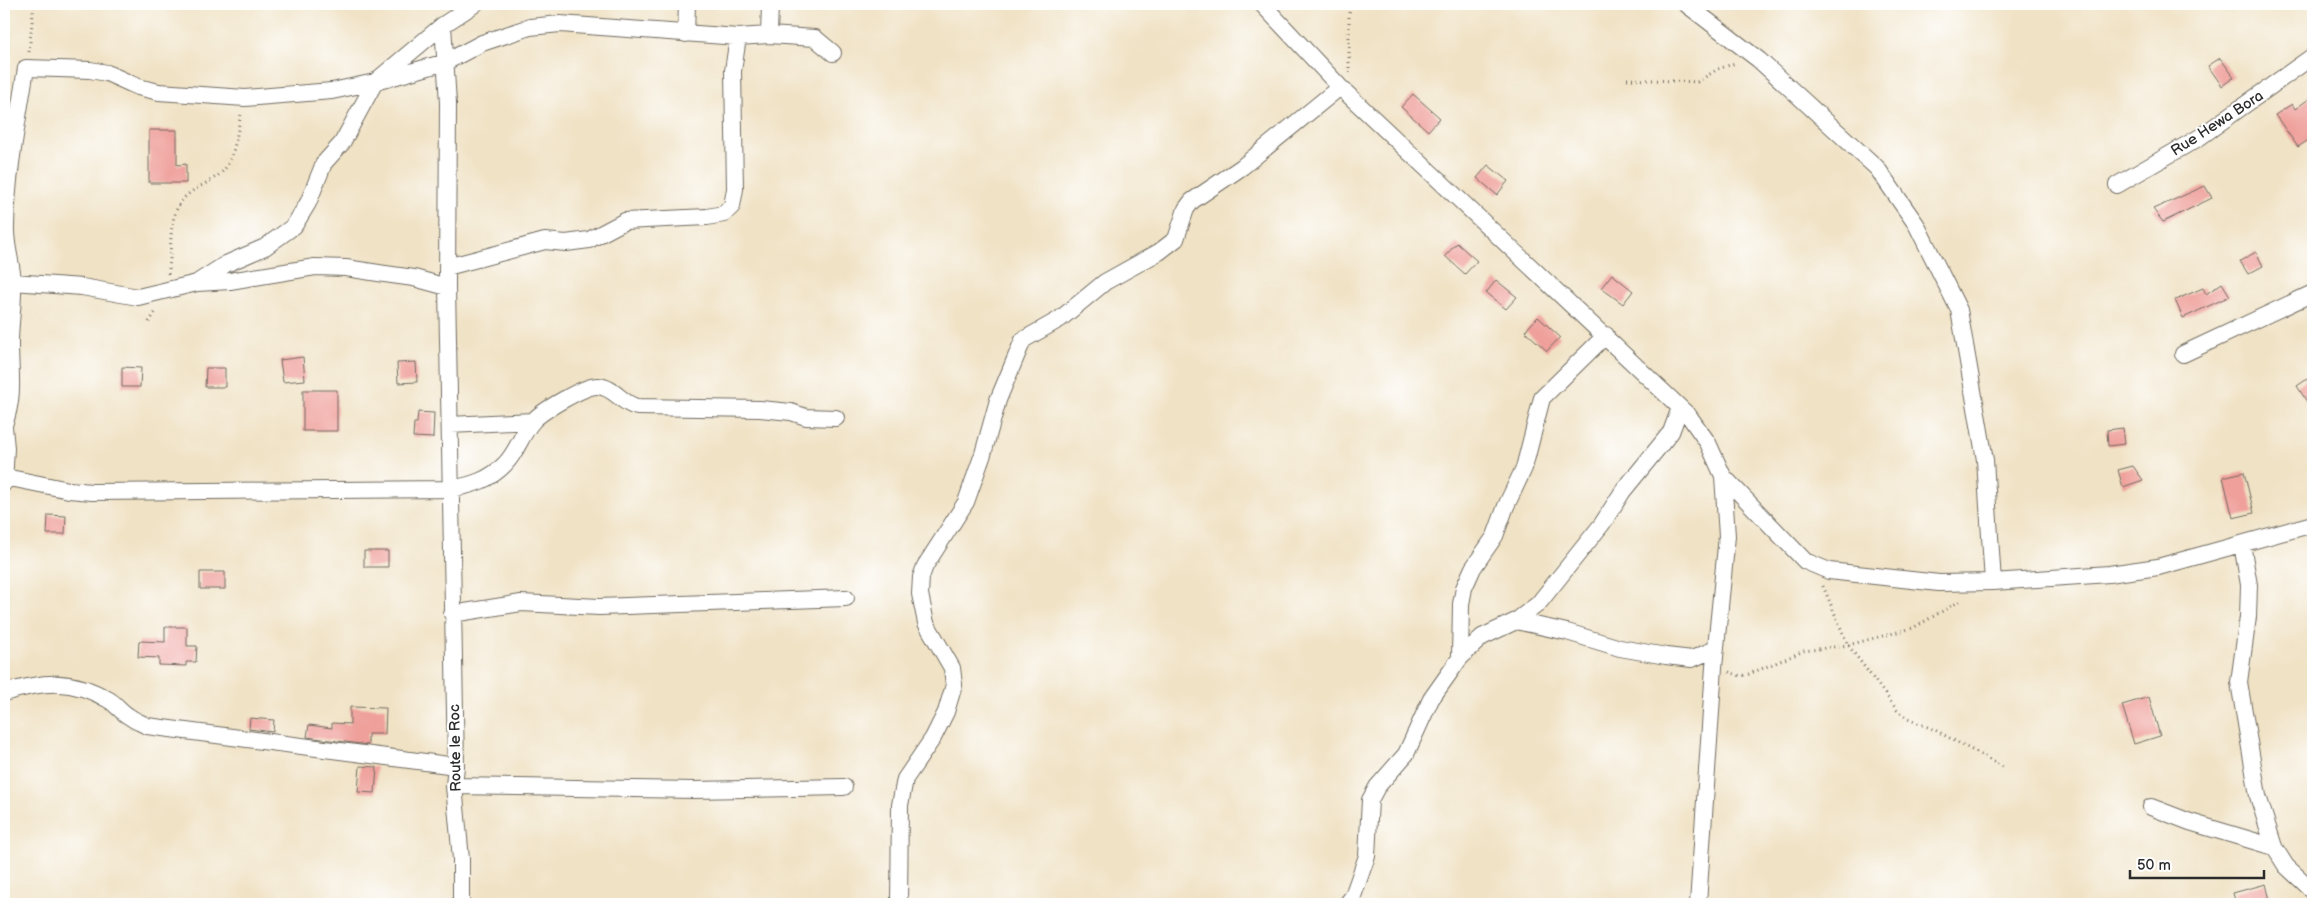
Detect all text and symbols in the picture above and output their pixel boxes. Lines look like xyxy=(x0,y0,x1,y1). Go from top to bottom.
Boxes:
street label: Rue Hewa Bora xyxy=(2167,86,2267,160)
street label: Route le Roc xyxy=(445,704,466,792)
scale bar xyxy=(2130,848,2263,880)
text: 50 m xyxy=(2137,856,2171,875)

